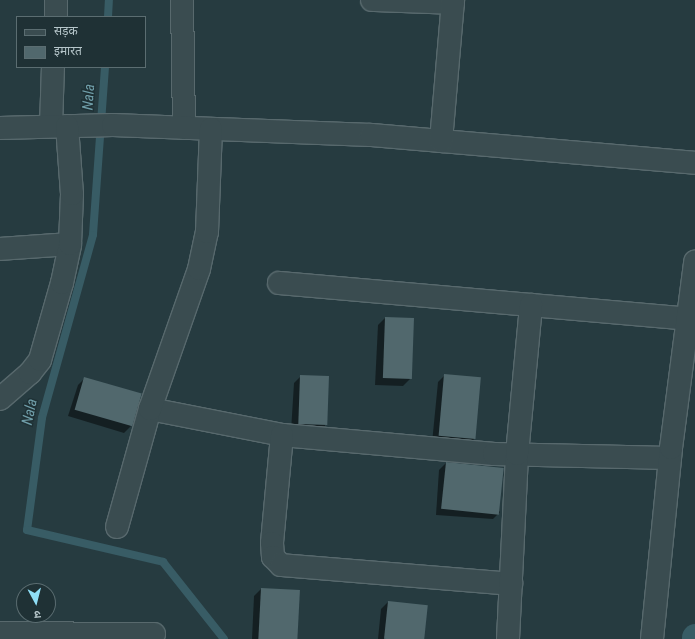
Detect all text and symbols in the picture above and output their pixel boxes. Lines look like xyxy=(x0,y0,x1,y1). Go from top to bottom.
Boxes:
legend xyxy=(16,16,146,68)
text: सड़क xyxy=(54,24,78,38)
text: इमारत xyxy=(54,44,82,58)
water label: Nala xyxy=(79,83,99,111)
water label: Nala xyxy=(18,397,42,427)
north arrow xyxy=(16,583,56,623)
text: उ xyxy=(33,608,41,621)

